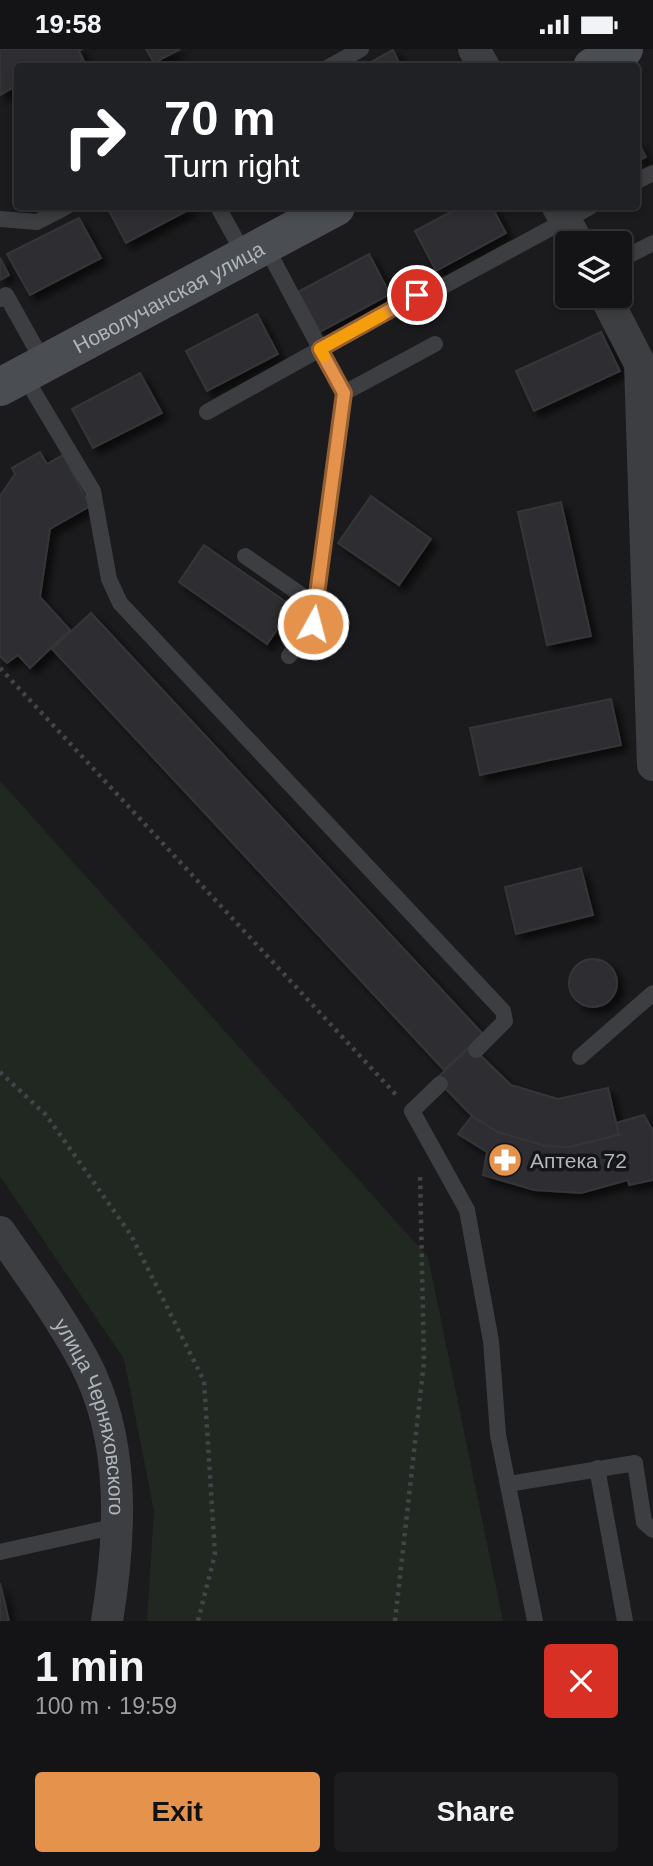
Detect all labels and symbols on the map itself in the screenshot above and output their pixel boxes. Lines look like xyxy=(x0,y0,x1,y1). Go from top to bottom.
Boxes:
street label: Новолучанская улица xyxy=(69,236,268,357)
pin xyxy=(387,265,447,325)
position arrow xyxy=(276,587,350,661)
pharmacy icon: Аптека 72 xyxy=(486,1141,524,1179)
place label: Аптека 72 xyxy=(530,1149,627,1172)
street label: улица Черняховского xyxy=(50,1314,129,1516)

